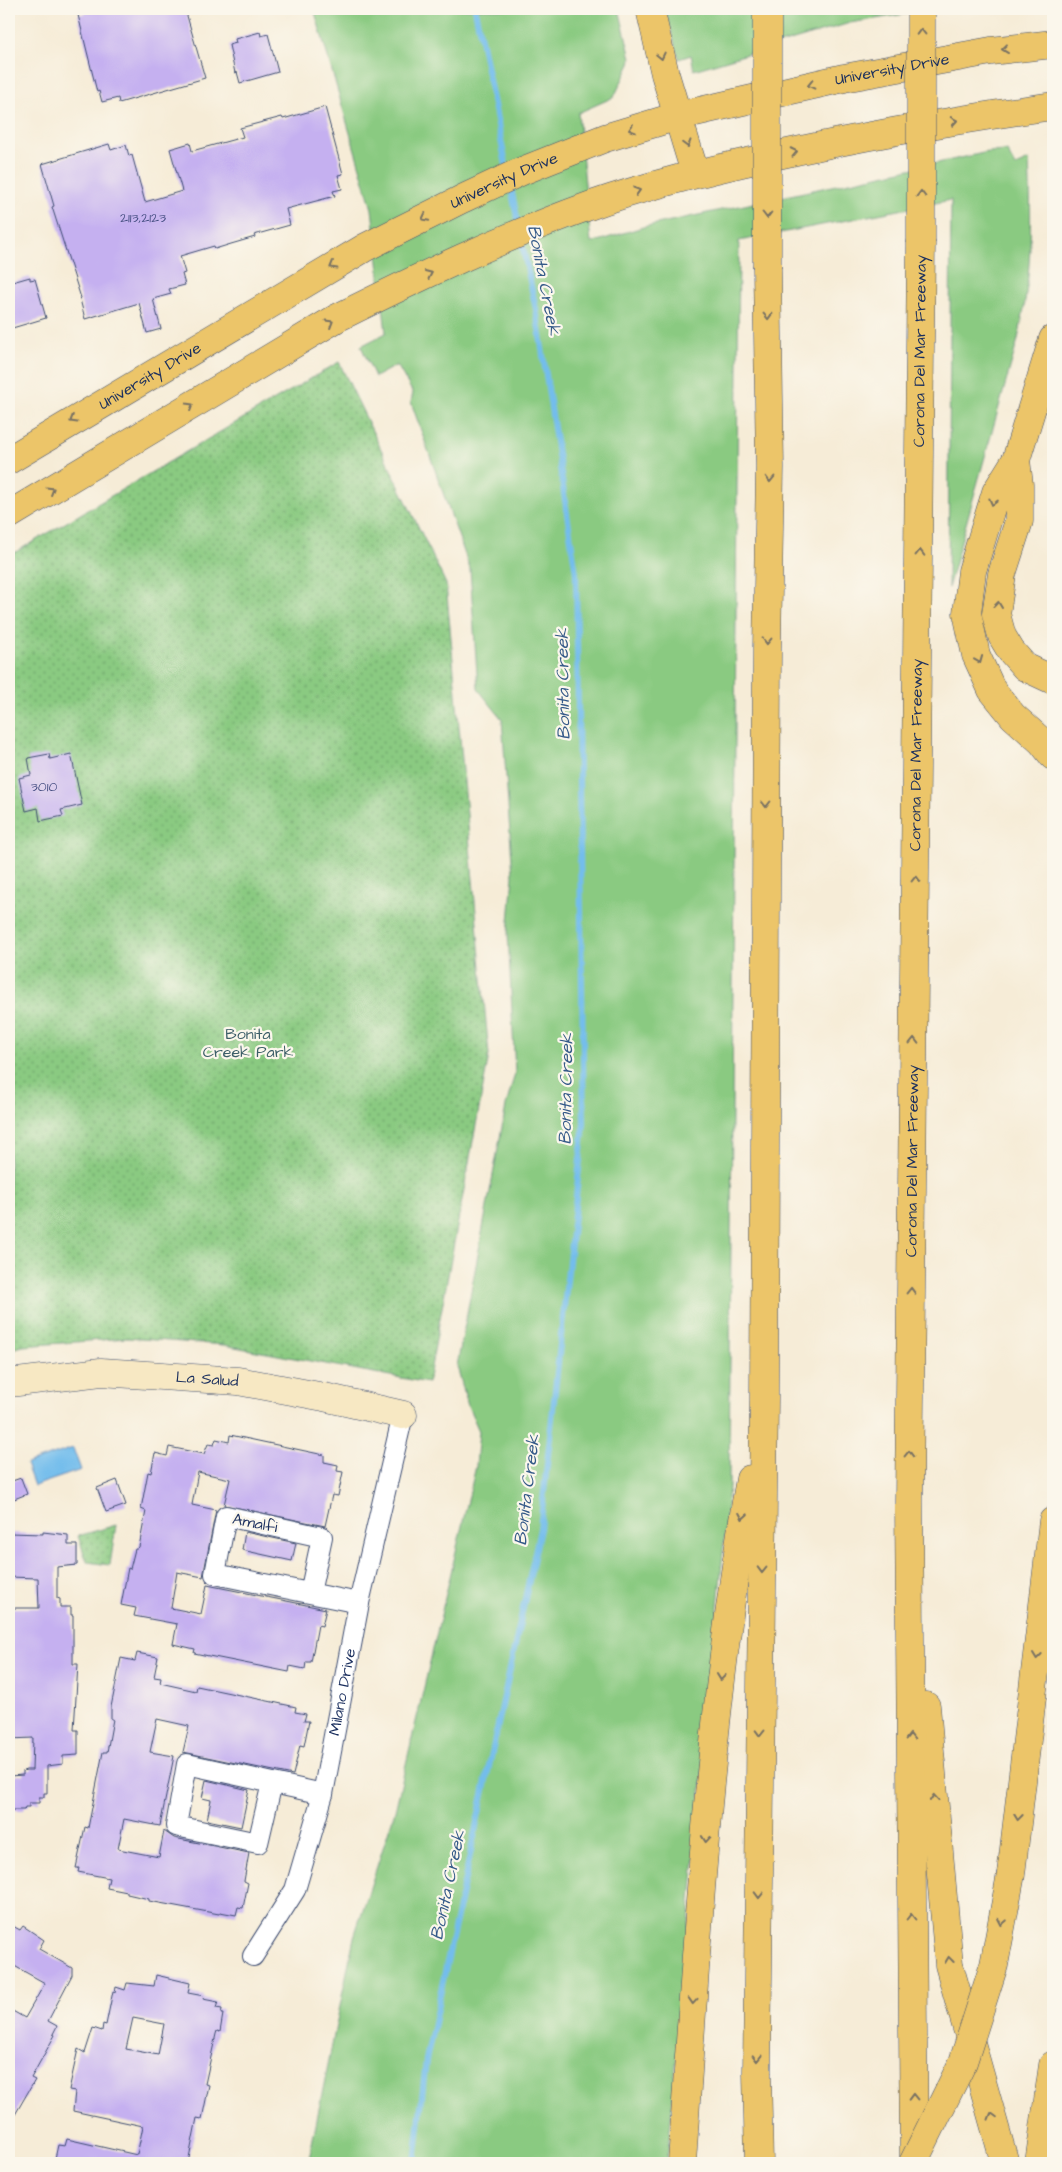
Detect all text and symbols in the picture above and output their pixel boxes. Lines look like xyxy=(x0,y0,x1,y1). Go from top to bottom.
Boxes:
one-way arrow xyxy=(916,28,927,36)
one-way arrow xyxy=(1000,43,1008,54)
street label: University Drive xyxy=(833,48,951,91)
one-way arrow xyxy=(655,52,666,61)
one-way arrow xyxy=(806,79,815,90)
one-way arrow xyxy=(949,117,958,127)
one-way arrow xyxy=(628,123,636,133)
one-way arrow xyxy=(681,140,691,148)
street label: University Drive xyxy=(446,147,561,214)
one-way arrow xyxy=(790,147,799,158)
one-way arrow xyxy=(632,186,641,196)
one-way arrow xyxy=(916,190,926,198)
house number: 2113,2123 xyxy=(120,208,166,228)
one-way arrow xyxy=(421,211,430,222)
one-way arrow xyxy=(762,212,772,219)
water label: Bonita Creek xyxy=(521,223,567,338)
street label: Corona Del Mar Freeway xyxy=(908,255,933,447)
one-way arrow xyxy=(330,260,339,270)
one-way arrow xyxy=(424,270,433,281)
one-way arrow xyxy=(763,313,774,321)
one-way arrow xyxy=(324,319,333,329)
street label: University Drive xyxy=(94,337,206,415)
one-way arrow xyxy=(185,403,194,413)
one-way arrow xyxy=(69,414,78,424)
one-way arrow xyxy=(764,475,775,483)
one-way arrow xyxy=(45,486,54,496)
one-way arrow xyxy=(988,498,999,507)
one-way arrow xyxy=(915,549,925,556)
one-way arrow xyxy=(992,601,1003,609)
water label: Bonita Creek xyxy=(550,627,576,740)
one-way arrow xyxy=(762,638,772,646)
one-way arrow xyxy=(972,655,983,664)
street label: Corona Del Mar Freeway xyxy=(904,659,929,851)
house number: 3010 xyxy=(31,777,57,797)
one-way arrow xyxy=(761,800,771,808)
one-way arrow xyxy=(911,874,921,882)
park label: Bonita Creek Park xyxy=(203,1023,294,1063)
water label: Bonita Creek xyxy=(553,1032,579,1145)
one-way arrow xyxy=(909,1037,919,1044)
street label: Corona Del Mar Freeway xyxy=(900,1065,925,1257)
one-way arrow xyxy=(906,1287,916,1294)
street label: La Salud xyxy=(175,1366,239,1392)
water label: Bonita Creek xyxy=(508,1432,546,1547)
one-way arrow xyxy=(904,1449,914,1457)
street label: Amalfi xyxy=(231,1508,280,1538)
one-way arrow xyxy=(739,1512,749,1520)
one-way arrow xyxy=(757,1566,767,1574)
street label: Milano Drive xyxy=(323,1646,361,1737)
one-way arrow xyxy=(1032,1652,1043,1660)
one-way arrow xyxy=(716,1673,727,1681)
one-way arrow xyxy=(755,1729,765,1737)
one-way arrow xyxy=(905,1733,915,1740)
one-way arrow xyxy=(929,1794,940,1802)
one-way arrow xyxy=(1013,1814,1024,1822)
water label: Bonita Creek xyxy=(424,1827,472,1942)
one-way arrow xyxy=(701,1835,712,1843)
one-way arrow xyxy=(753,1891,764,1899)
one-way arrow xyxy=(906,1913,916,1920)
one-way arrow xyxy=(997,1918,1008,1926)
one-way arrow xyxy=(944,1955,954,1964)
one-way arrow xyxy=(687,1997,698,2005)
one-way arrow xyxy=(752,2054,762,2062)
one-way arrow xyxy=(908,2093,918,2100)
one-way arrow xyxy=(988,2113,998,2121)

